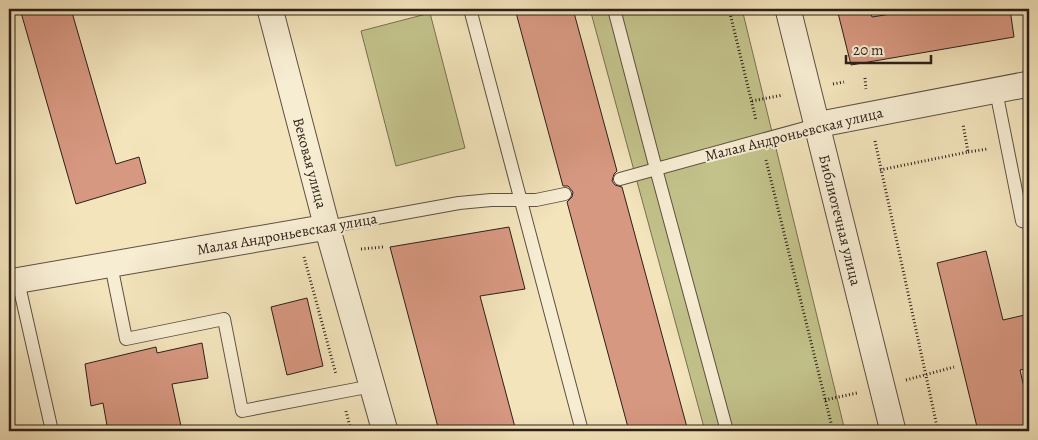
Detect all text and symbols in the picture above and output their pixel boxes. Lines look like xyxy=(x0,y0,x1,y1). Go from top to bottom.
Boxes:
scale bar xyxy=(846,32,930,64)
text: 20 m xyxy=(853,40,884,60)
street label: Малая Андроньевская улица xyxy=(703,102,885,166)
street label: Вековая улица xyxy=(288,115,332,211)
street label: Библиотечная улица xyxy=(814,152,866,288)
street label: Малая Андроньевская улица xyxy=(195,208,379,260)

